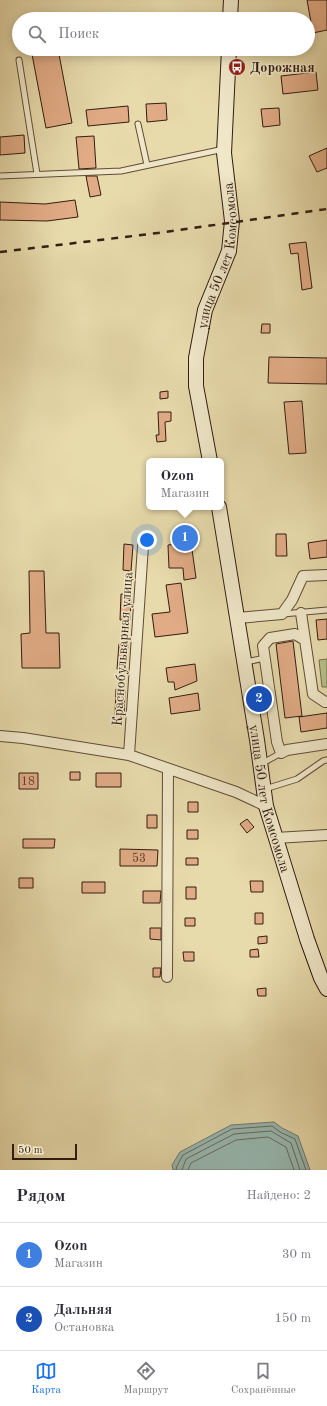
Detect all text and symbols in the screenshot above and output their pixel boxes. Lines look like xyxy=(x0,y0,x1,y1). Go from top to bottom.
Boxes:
search box xyxy=(12,12,315,56)
icon: search xyxy=(26,23,48,45)
text: Поиск xyxy=(58,27,99,42)
bus stop icon: Дорожная xyxy=(227,57,247,77)
place label: Дорожная xyxy=(250,61,315,75)
street label: улица 50 лет Комсомола xyxy=(196,182,240,330)
popup xyxy=(146,458,224,510)
text: Ozon xyxy=(161,469,194,484)
text: Магазин xyxy=(161,487,209,500)
pin: 1 xyxy=(172,523,198,553)
your location xyxy=(137,530,157,550)
street label: Краснобульварная улица xyxy=(111,571,135,727)
pin: 2 xyxy=(246,684,272,714)
street label: улица 50 лет Комсомола xyxy=(247,724,292,874)
house number: 18 xyxy=(21,776,35,788)
house number: 53 xyxy=(132,852,146,865)
scale bar xyxy=(12,1142,77,1161)
text: 50 m xyxy=(18,1145,43,1156)
text: Рядом xyxy=(16,1188,65,1205)
text: Найдено: 2 xyxy=(247,1189,311,1202)
text: Ozon xyxy=(54,1239,87,1254)
text: 1 xyxy=(25,1248,33,1261)
text: 30 m xyxy=(282,1248,311,1261)
text: Магазин xyxy=(54,1257,103,1270)
text: Дальняя xyxy=(54,1303,112,1318)
text: 2 xyxy=(25,1312,33,1325)
text: 150 m xyxy=(274,1312,311,1325)
text: Остановка xyxy=(54,1321,114,1334)
tab: Карта xyxy=(31,1360,61,1398)
tab: Маршрут xyxy=(123,1360,169,1398)
tab: Сохранённые xyxy=(231,1360,296,1398)

